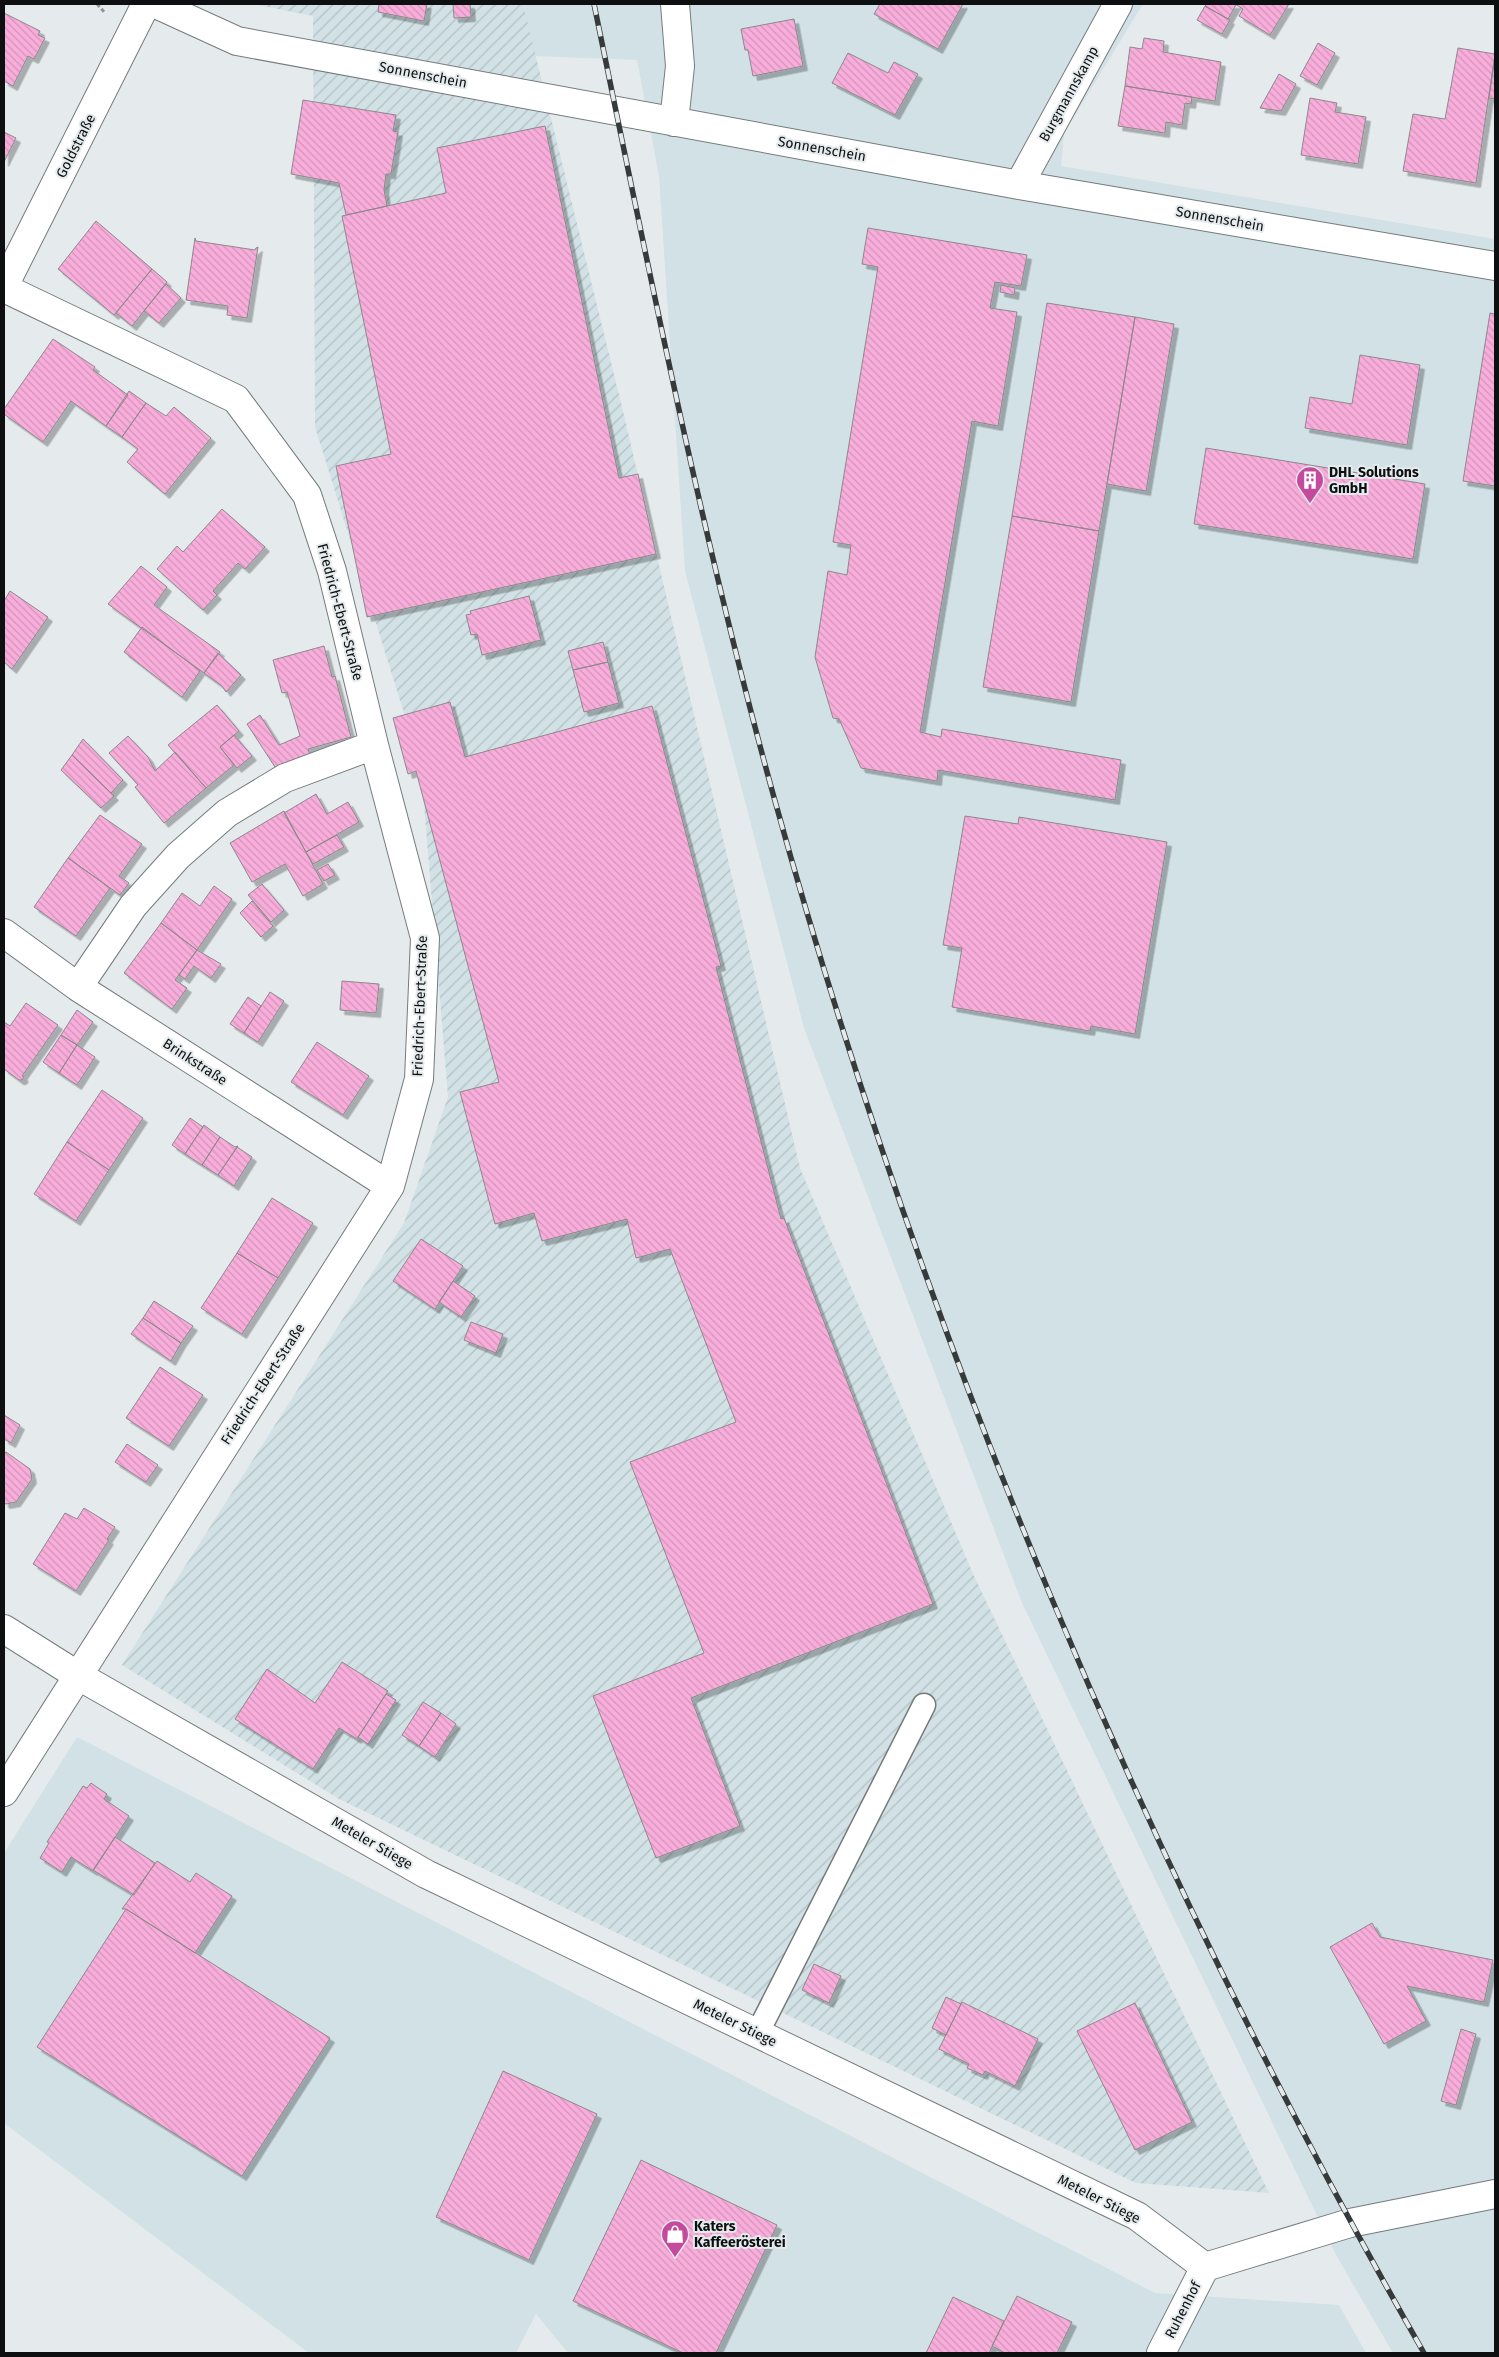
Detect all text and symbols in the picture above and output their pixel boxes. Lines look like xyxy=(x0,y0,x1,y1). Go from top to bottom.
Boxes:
street label: Burgmannskamp xyxy=(1036,43,1102,145)
street label: Sonnenschein xyxy=(378,58,468,92)
street label: Goldstraße xyxy=(53,111,99,181)
street label: Sonnenschein xyxy=(777,133,867,165)
street label: Sonnenschein xyxy=(1175,203,1265,235)
place label: DHL Solutions GmbH xyxy=(1329,464,1419,497)
building icon: DHL Solutions GmbH xyxy=(1295,465,1325,504)
street label: Friedrich-Ebert-Straße xyxy=(314,542,366,682)
street label: Friedrich-Ebert-Straße xyxy=(409,935,431,1077)
street label: Brinkstraße xyxy=(160,1035,230,1089)
street label: Friedrich-Ebert-Straße xyxy=(217,1320,309,1448)
street label: Meteler Stiege xyxy=(328,1813,416,1873)
street label: Meteler Stiege xyxy=(690,1995,780,2051)
street label: Meteler Stiege xyxy=(1055,2171,1143,2227)
place label: Katers Kaffeerösterei xyxy=(694,2218,786,2251)
shop icon: Katers Kaffeerösterei xyxy=(660,2219,690,2258)
street label: Ruhenhof xyxy=(1161,2277,1205,2341)

